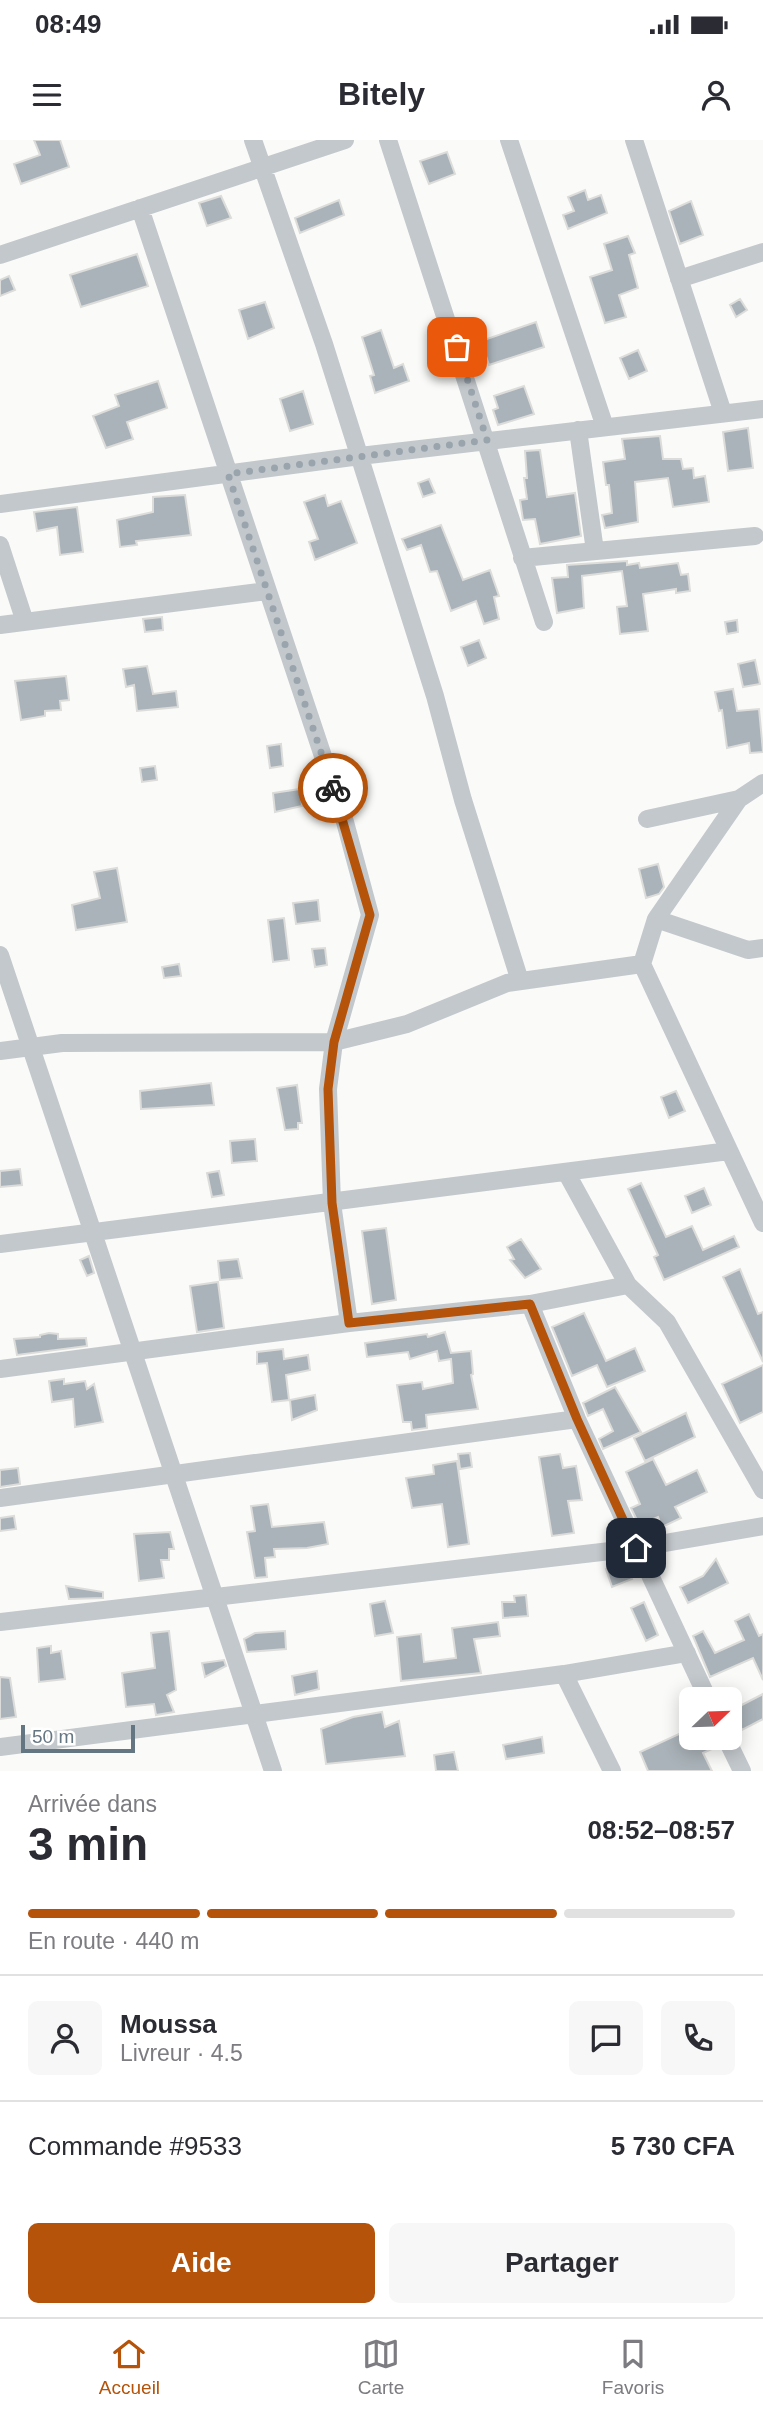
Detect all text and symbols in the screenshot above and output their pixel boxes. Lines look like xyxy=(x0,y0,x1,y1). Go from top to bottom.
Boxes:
text: 08:49 xyxy=(35,9,102,39)
icon: menu xyxy=(28,76,66,114)
text: Bitely xyxy=(338,76,425,112)
icon: person xyxy=(697,76,735,114)
pin xyxy=(427,317,487,377)
icon: bag xyxy=(438,328,476,366)
courier xyxy=(298,753,368,823)
icon: bike xyxy=(314,769,352,807)
pin xyxy=(606,1518,666,1578)
icon: home xyxy=(617,1529,655,1567)
north arrow xyxy=(679,1687,742,1750)
map controls xyxy=(679,1687,742,1750)
scale bar xyxy=(21,1722,135,1754)
text: 50 m xyxy=(32,1726,74,1747)
text: Arrivée dans xyxy=(28,1791,157,1817)
text: 08:52–08:57 xyxy=(588,1815,735,1845)
text: 3 min xyxy=(28,1818,148,1870)
text: En route · 440 m xyxy=(28,1928,199,1954)
button: person xyxy=(28,2001,102,2075)
button: chat xyxy=(569,2001,643,2075)
button: phone xyxy=(661,2001,735,2075)
text: Moussa xyxy=(120,2009,217,2039)
text: Livreur · 4.5 xyxy=(120,2040,243,2066)
text: Commande #9533 xyxy=(28,2131,242,2161)
text: 5 730 CFA xyxy=(611,2131,735,2161)
button: Aide xyxy=(28,2223,375,2303)
button: Partager xyxy=(389,2223,735,2303)
tab: Accueil xyxy=(99,2335,160,2399)
tab: Carte xyxy=(358,2335,404,2399)
tab: Favoris xyxy=(602,2335,664,2399)

